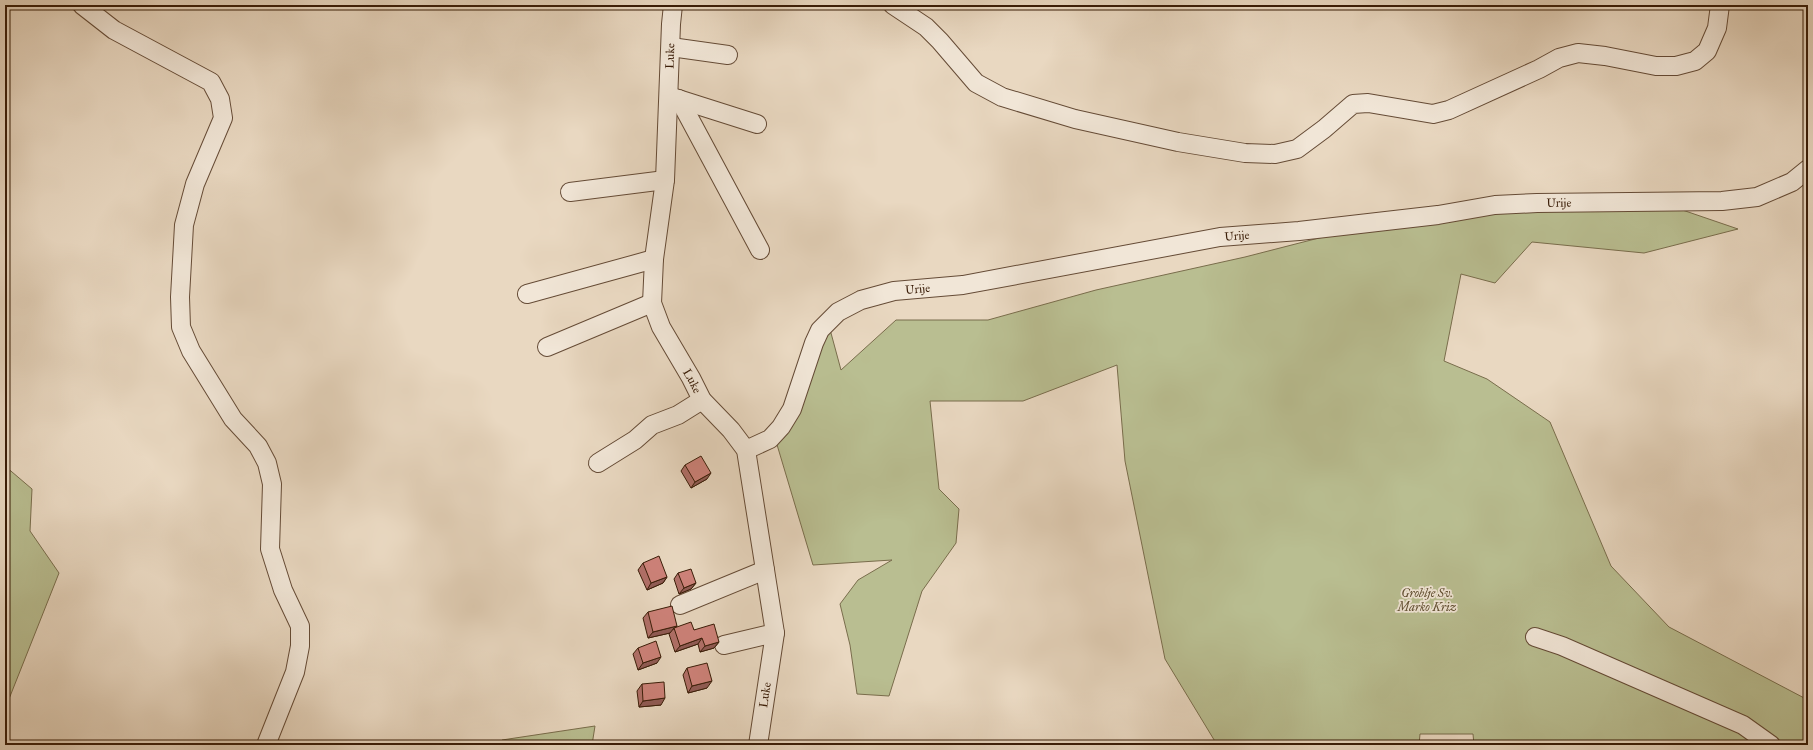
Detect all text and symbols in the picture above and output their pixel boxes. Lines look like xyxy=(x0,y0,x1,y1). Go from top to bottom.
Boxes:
street label: Luke xyxy=(663,43,677,69)
street label: Urije xyxy=(1546,196,1572,210)
street label: Urije xyxy=(1224,228,1250,244)
street label: Urije xyxy=(905,281,931,297)
street label: Luke xyxy=(680,366,704,395)
park label: Groblje Sv. Marko Kriz xyxy=(1397,586,1457,614)
street label: Luke xyxy=(756,681,774,709)

